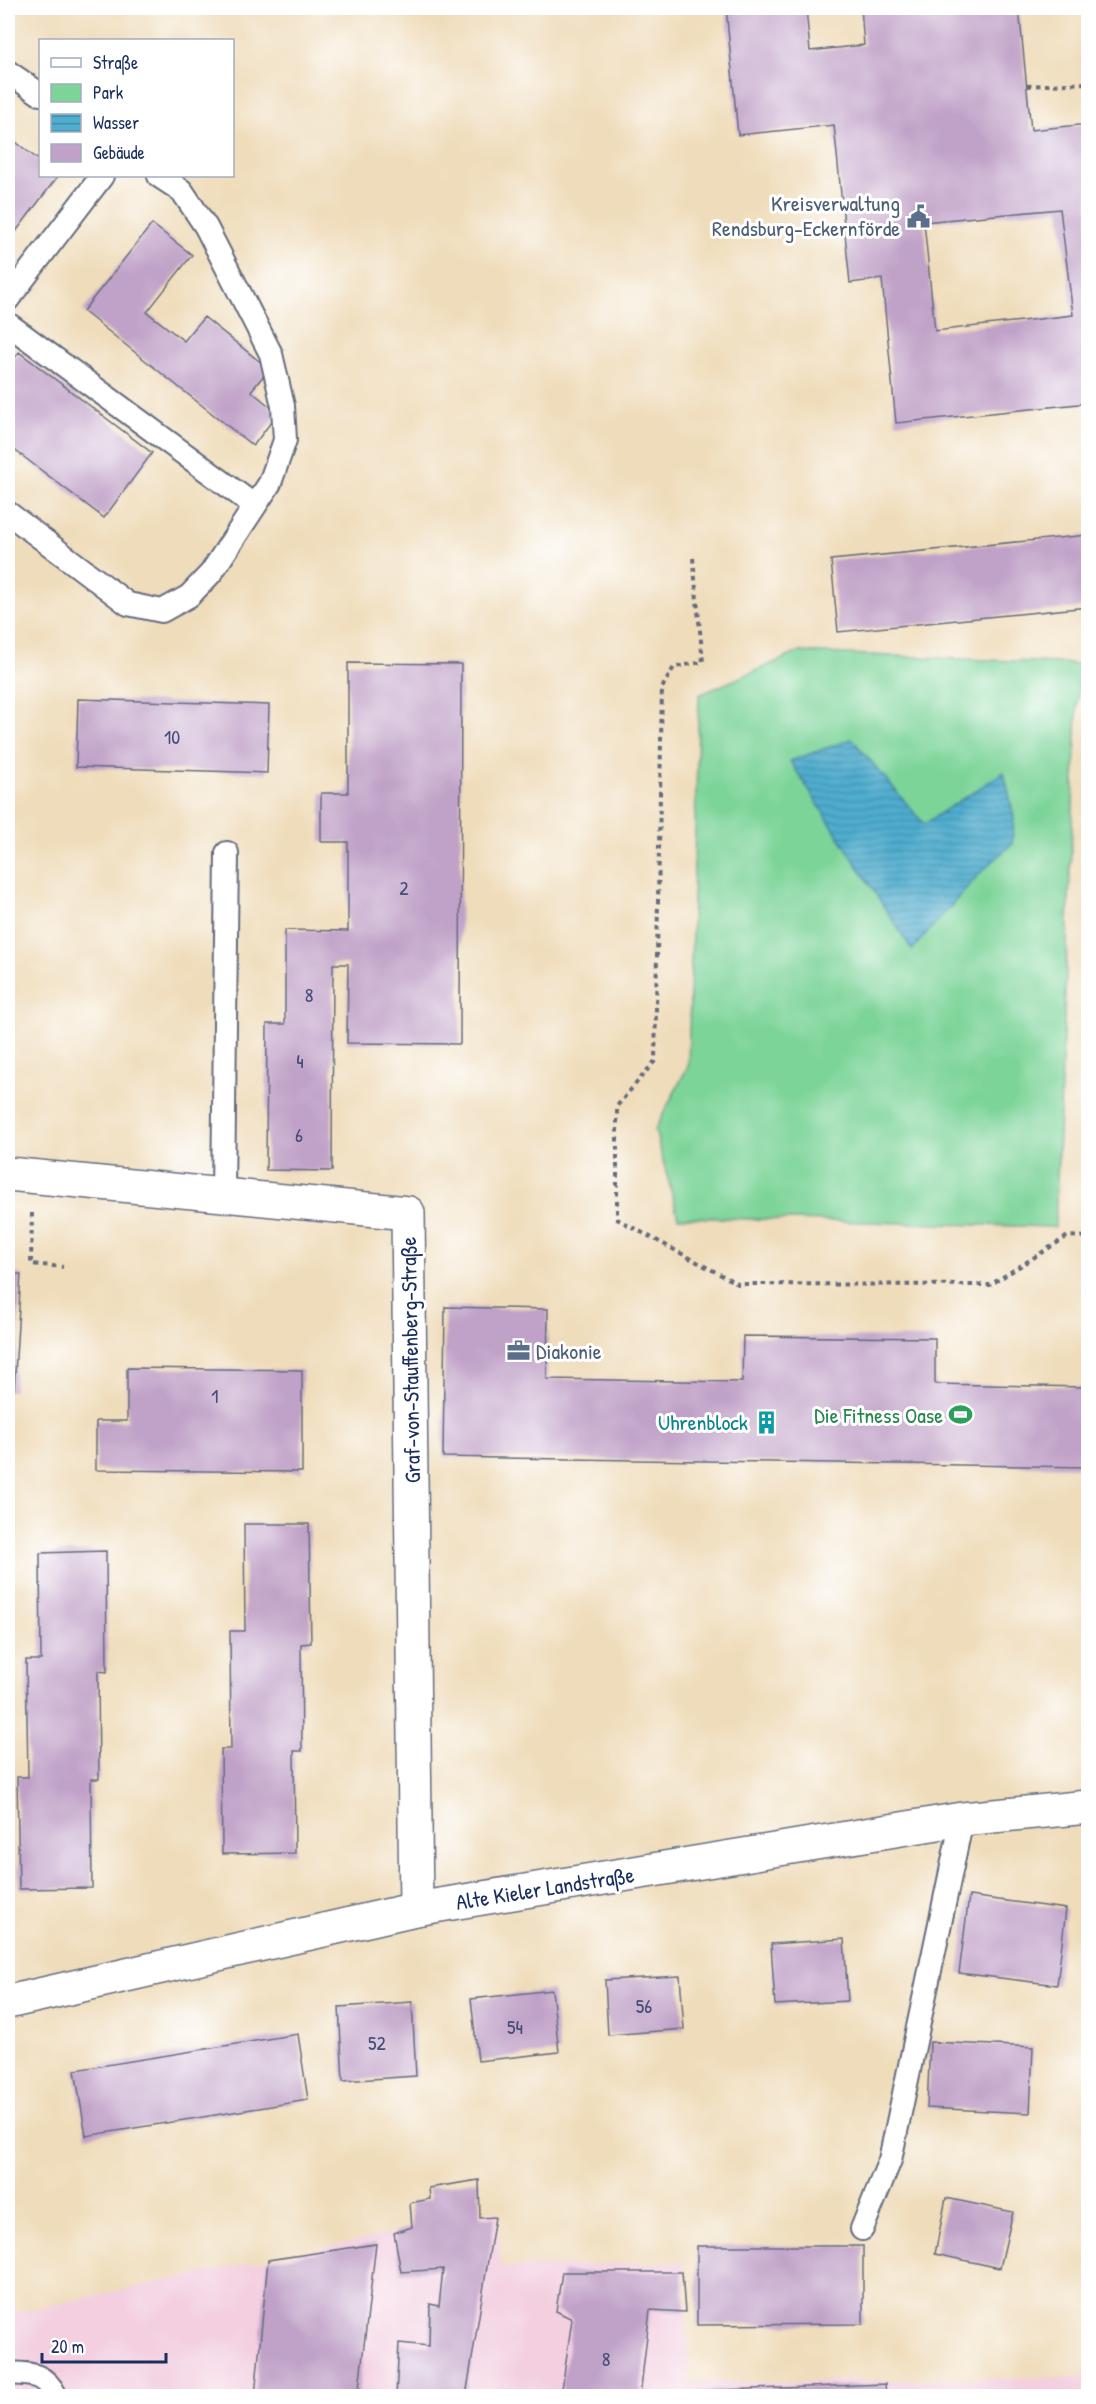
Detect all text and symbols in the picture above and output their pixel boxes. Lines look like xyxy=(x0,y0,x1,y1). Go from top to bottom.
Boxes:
legend xyxy=(39,39,234,177)
text: Straße xyxy=(93,50,138,75)
text: Park xyxy=(93,80,124,105)
text: Wasser xyxy=(93,110,139,135)
text: Gebäude xyxy=(93,140,145,165)
place label: Kreisverwaltung Rendsburg-Eckernförde xyxy=(712,188,900,243)
public building icon: Kreisverwaltung Rendsburg-Eckernförde xyxy=(905,203,931,229)
house number: 10 xyxy=(164,723,180,750)
house number: 2 xyxy=(399,874,409,901)
house number: 8 xyxy=(305,981,313,1008)
house number: 4 xyxy=(296,1047,304,1074)
house number: 6 xyxy=(295,1121,303,1148)
street label: Graf-von-Stauffenberg-Straße xyxy=(393,1236,427,1483)
place label: Diakonie xyxy=(536,1336,602,1366)
office icon: Diakonie xyxy=(505,1338,531,1364)
house number: 1 xyxy=(211,1382,219,1409)
place label: Die Fitness Oase xyxy=(814,1400,943,1430)
sports icon: Die Fitness Oase xyxy=(948,1402,974,1428)
place label: Uhrenblock xyxy=(658,1407,748,1437)
building icon: Uhrenblock xyxy=(753,1409,779,1435)
street label: Alte Kieler Landstraße xyxy=(454,1859,637,1917)
house number: 56 xyxy=(636,1992,652,2019)
house number: 54 xyxy=(507,2013,523,2040)
house number: 52 xyxy=(368,2029,387,2056)
scale bar xyxy=(42,2326,166,2364)
text: 20 m xyxy=(51,2334,84,2359)
house number: 8 xyxy=(602,2345,610,2372)

